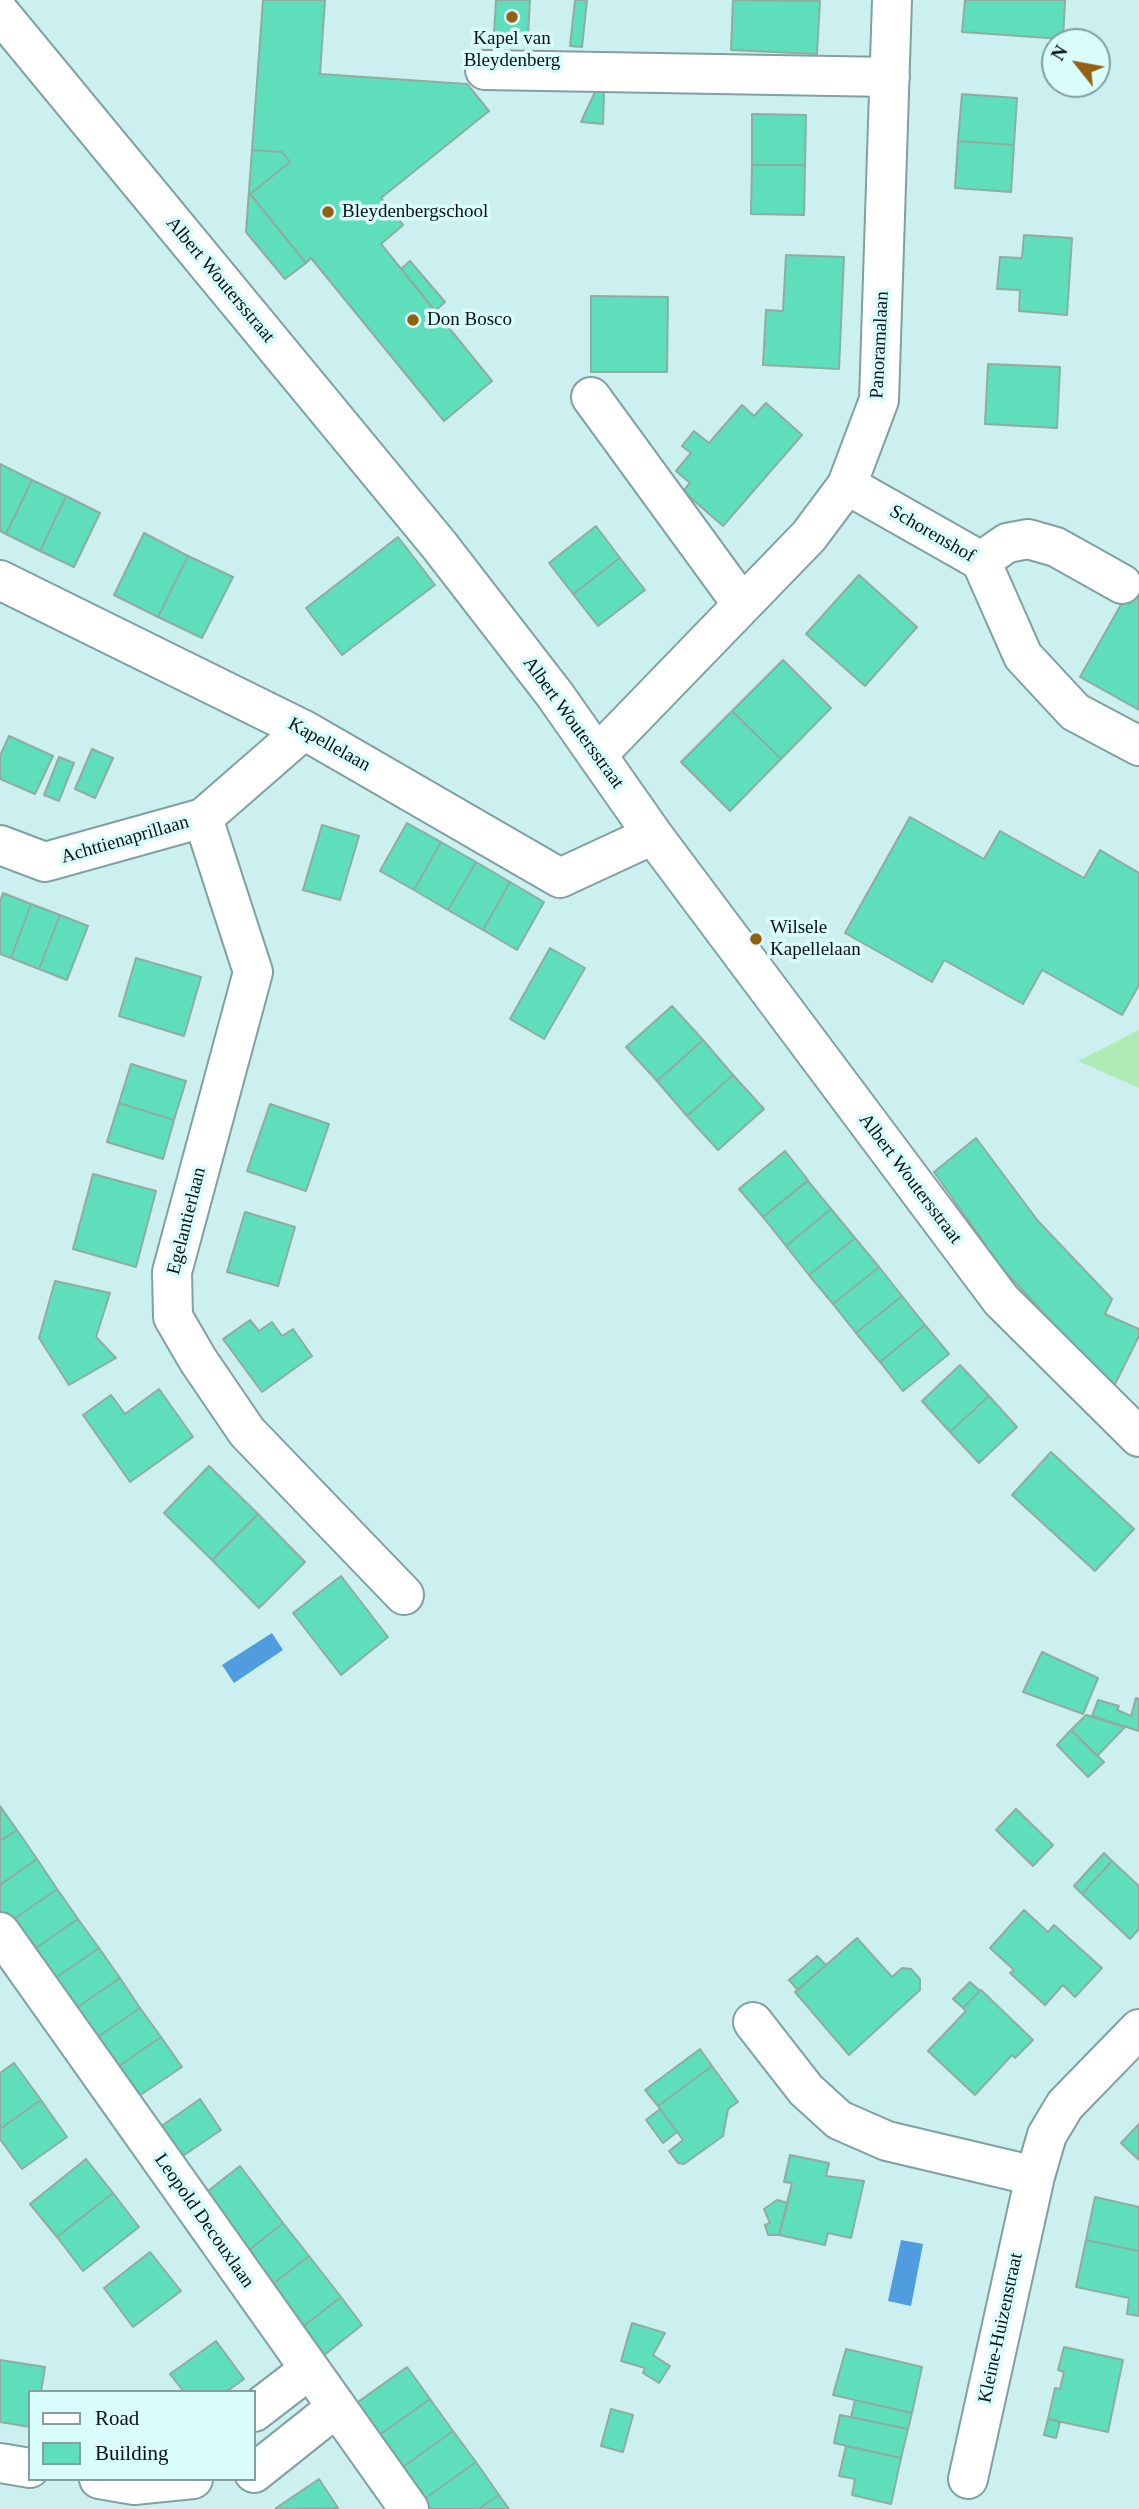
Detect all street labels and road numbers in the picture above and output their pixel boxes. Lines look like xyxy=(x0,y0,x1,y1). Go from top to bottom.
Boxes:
street label: Albert Woutersstraat xyxy=(161,212,279,348)
street label: Panoramalaan xyxy=(866,291,894,399)
street label: Schorenshof xyxy=(885,500,979,568)
street label: Albert Woutersstraat xyxy=(518,653,628,793)
street label: Kapellelaan xyxy=(284,713,374,777)
street label: Achttienaprillaan xyxy=(58,811,192,869)
street label: Albert Woutersstraat xyxy=(854,1109,966,1249)
street label: Egelantierlaan xyxy=(163,1165,211,1277)
street label: Leopold Decouxlaan xyxy=(149,2149,259,2293)
street label: Kleine-Huizenstraat xyxy=(974,2251,1028,2405)

